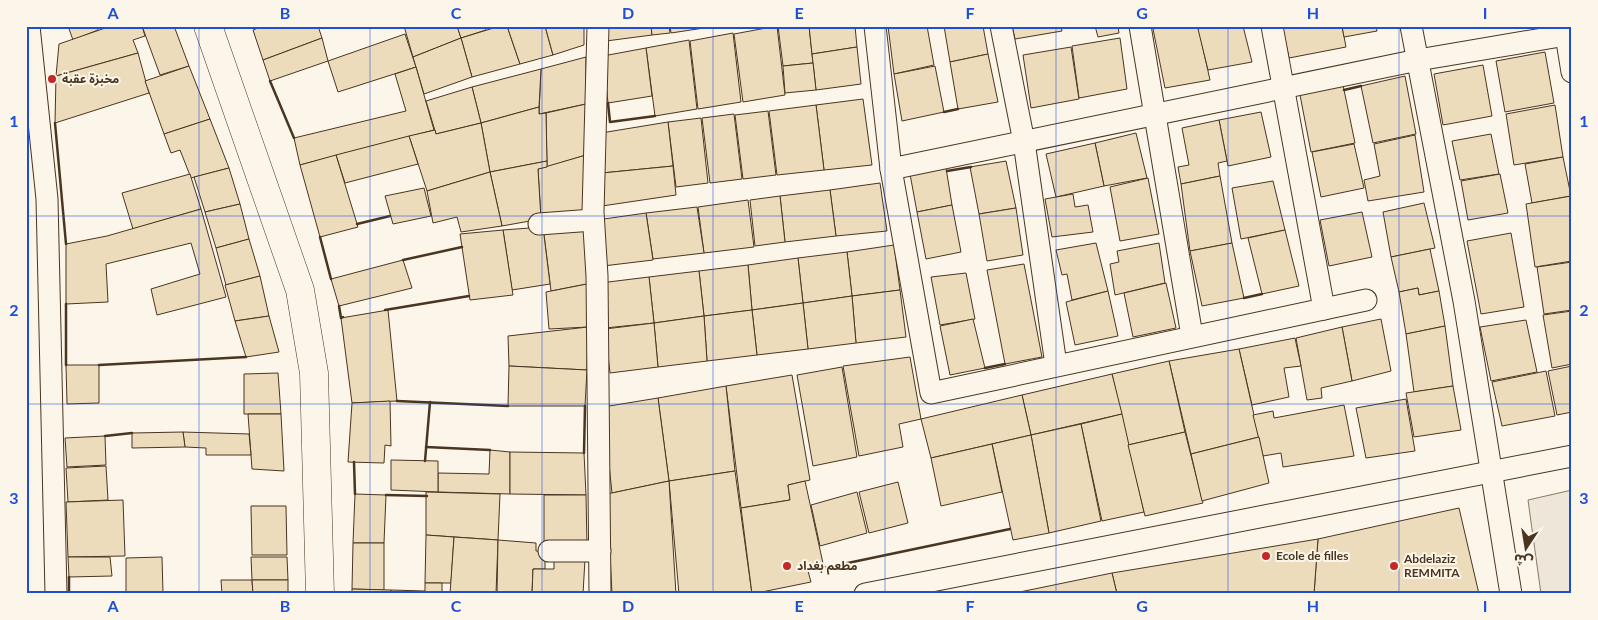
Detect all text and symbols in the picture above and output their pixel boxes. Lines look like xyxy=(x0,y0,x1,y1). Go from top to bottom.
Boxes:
text: A xyxy=(106,3,119,22)
text: B xyxy=(280,3,290,22)
text: C xyxy=(451,3,462,22)
text: D xyxy=(622,3,634,22)
text: E xyxy=(794,3,804,22)
text: F xyxy=(965,3,975,22)
text: G xyxy=(1136,3,1148,22)
text: H xyxy=(1307,3,1319,22)
text: I xyxy=(1483,3,1487,22)
place label: مخبزة عقبة xyxy=(62,71,119,86)
marker: مخبزة عقبة xyxy=(46,73,58,85)
text: 1 xyxy=(9,111,19,130)
text: 1 xyxy=(1579,111,1589,130)
text: 2 xyxy=(9,300,19,319)
text: 2 xyxy=(1579,300,1589,319)
text: 3 xyxy=(9,488,19,507)
text: 3 xyxy=(1579,488,1589,507)
north arrow xyxy=(1500,522,1550,572)
place label: Ecole de filles xyxy=(1276,548,1349,563)
marker: Ecole de filles xyxy=(1260,550,1272,562)
place label: Abdelaziz REMMITA xyxy=(1403,551,1460,580)
text: ش xyxy=(1512,551,1534,572)
place label: مطعم بغداد xyxy=(797,558,857,575)
marker: مطعم بغداد xyxy=(781,560,793,572)
marker: Abdelaziz REMMITA xyxy=(1388,560,1400,572)
text: A xyxy=(106,596,119,615)
text: B xyxy=(280,596,290,615)
text: C xyxy=(451,596,462,615)
text: D xyxy=(622,596,634,615)
text: E xyxy=(794,596,804,615)
text: F xyxy=(965,596,975,615)
text: G xyxy=(1136,596,1148,615)
text: H xyxy=(1307,596,1319,615)
text: I xyxy=(1483,596,1487,615)

